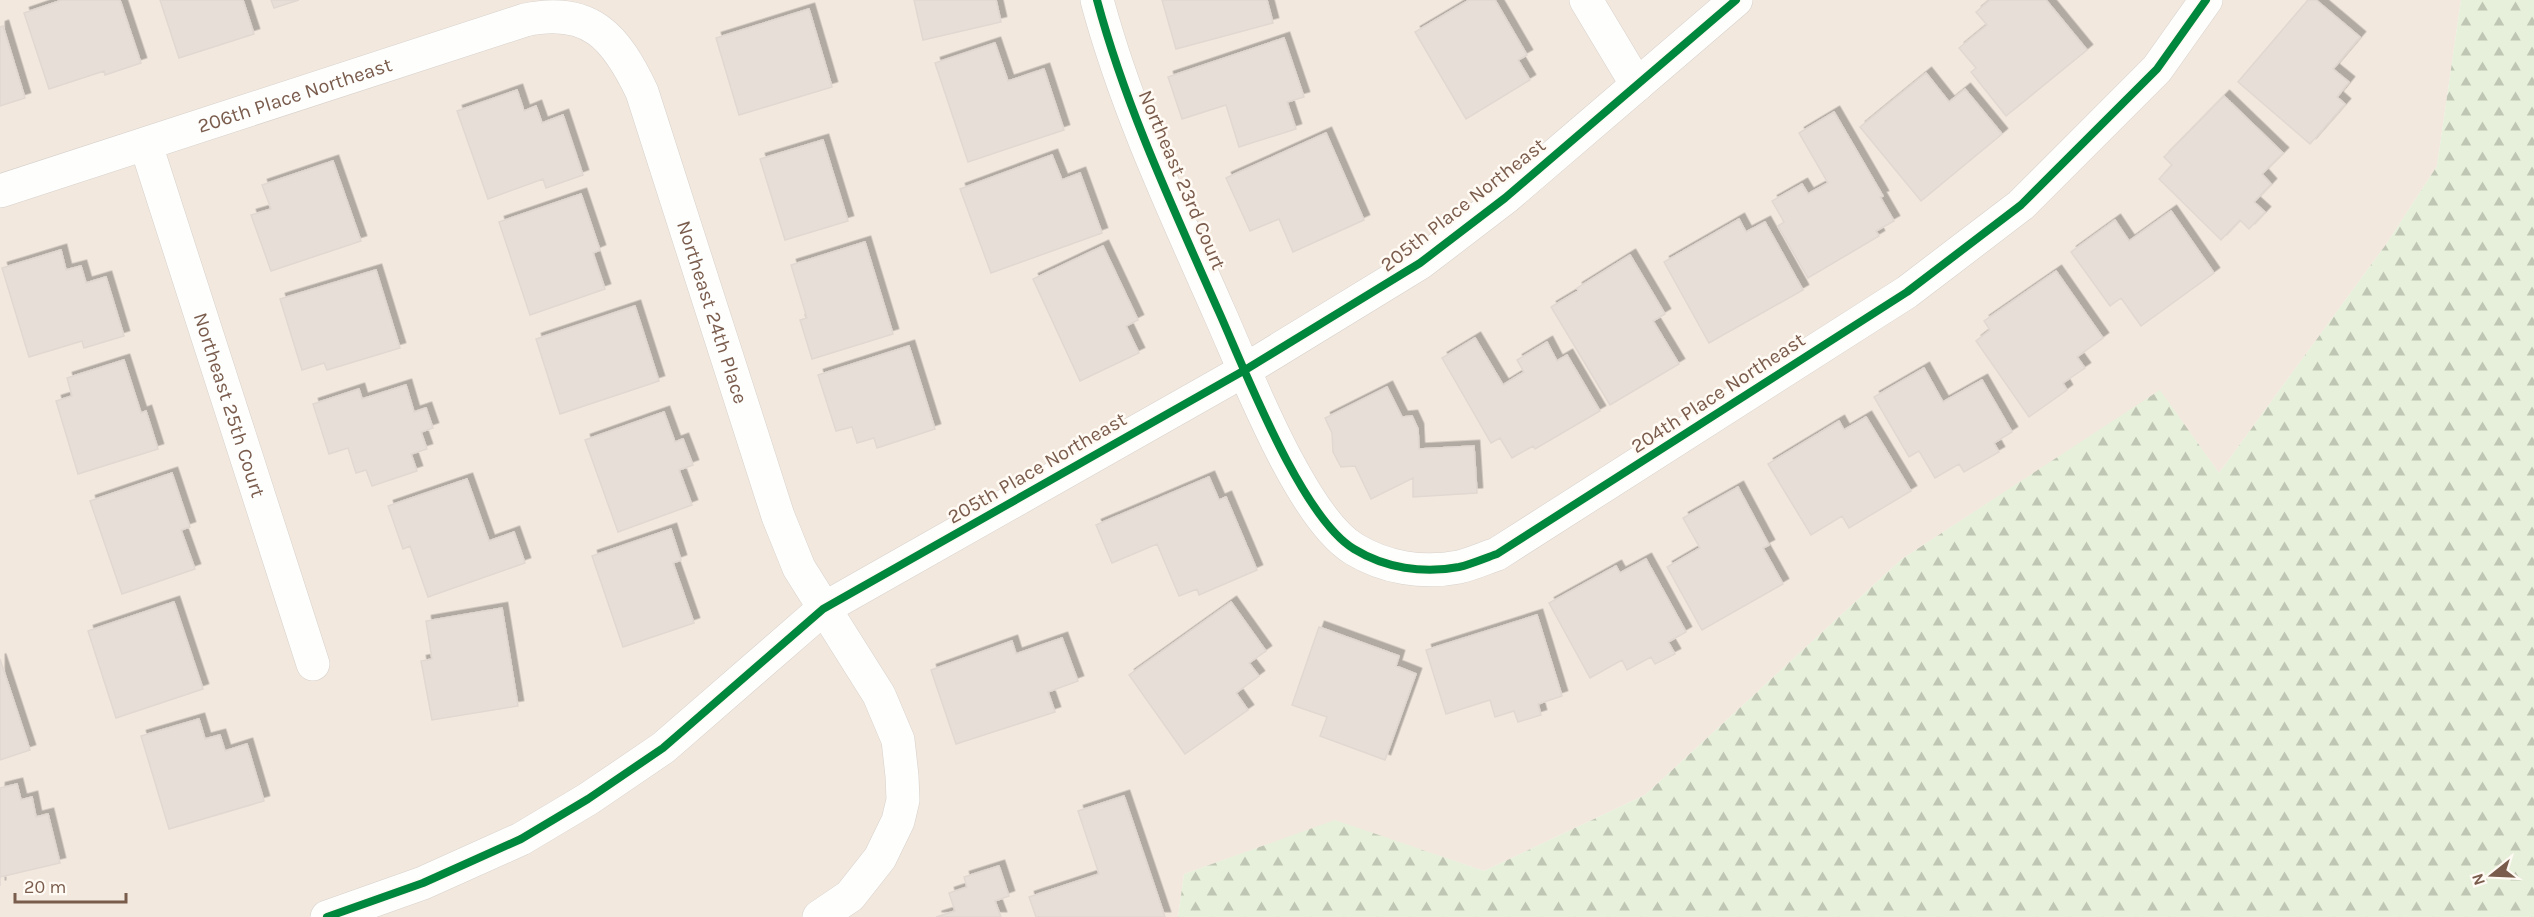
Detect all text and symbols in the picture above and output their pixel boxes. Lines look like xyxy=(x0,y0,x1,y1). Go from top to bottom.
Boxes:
street label: 206th Place Northeast xyxy=(195,52,395,137)
street label: Northeast 23rd Court xyxy=(1134,87,1230,274)
street label: 205th Place Northeast xyxy=(1376,133,1550,277)
street label: Northeast 24th Place xyxy=(672,218,753,407)
street label: Northeast 25th Court xyxy=(189,310,270,501)
street label: 204th Place Northeast xyxy=(1627,328,1810,458)
street label: 205th Place Northeast xyxy=(943,407,1131,529)
north arrow xyxy=(2462,845,2522,905)
scale bar xyxy=(15,866,126,904)
text: N xyxy=(2467,871,2489,888)
text: 20 m xyxy=(24,876,66,898)

